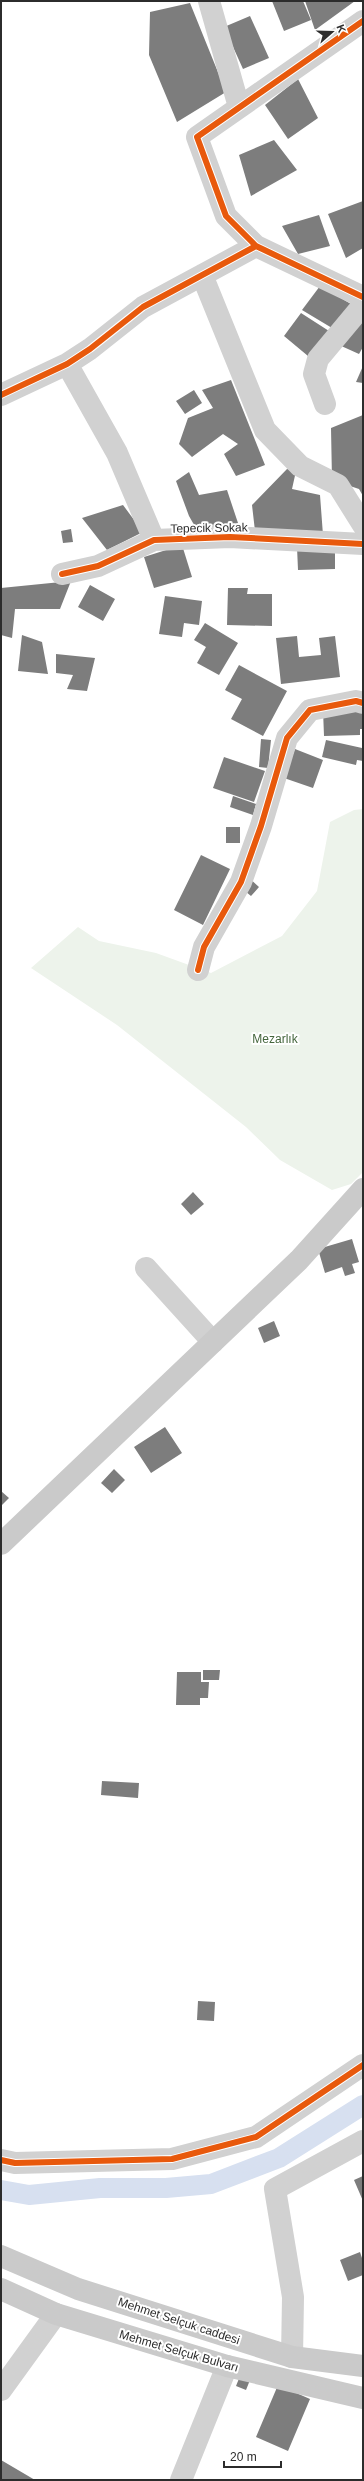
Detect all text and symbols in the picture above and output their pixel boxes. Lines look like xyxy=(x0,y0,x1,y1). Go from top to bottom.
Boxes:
north arrow xyxy=(312,12,352,52)
text: K xyxy=(334,23,348,34)
street label: Tepecik Sokak xyxy=(170,520,249,536)
park label: Mezarlık xyxy=(252,1032,299,1046)
street label: Mehmet Selçuk caddesi xyxy=(116,2295,242,2347)
street label: Mehmet Selçuk Bulvarı xyxy=(118,2327,240,2375)
scale bar xyxy=(224,2443,281,2469)
text: 20 m xyxy=(230,2450,257,2464)

